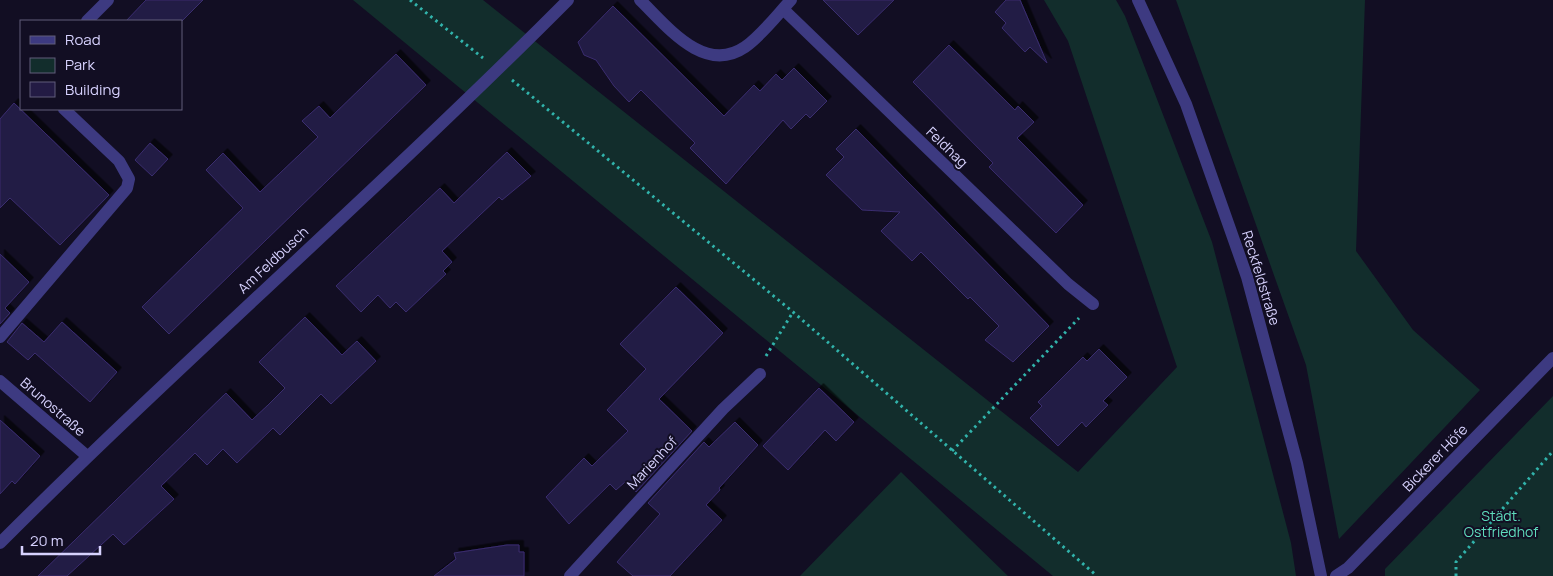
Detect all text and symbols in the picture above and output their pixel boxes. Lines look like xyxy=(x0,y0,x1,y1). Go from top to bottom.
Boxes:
legend xyxy=(20,20,182,110)
text: Road xyxy=(65,29,101,50)
text: Park xyxy=(65,54,95,75)
text: Building xyxy=(65,79,120,100)
street label: Feldhag xyxy=(922,122,972,171)
street label: Am Feldbusch xyxy=(233,222,312,297)
street label: Reckfeldstraße xyxy=(1238,228,1285,328)
street label: Brunostraße xyxy=(17,373,90,440)
street label: Bickerer Höfe xyxy=(1398,420,1471,495)
street label: Marienhof xyxy=(622,432,681,493)
park label: Städt. Ostfriedhof xyxy=(1464,506,1538,541)
scale bar xyxy=(22,524,100,556)
text: 20 m xyxy=(30,530,63,551)

